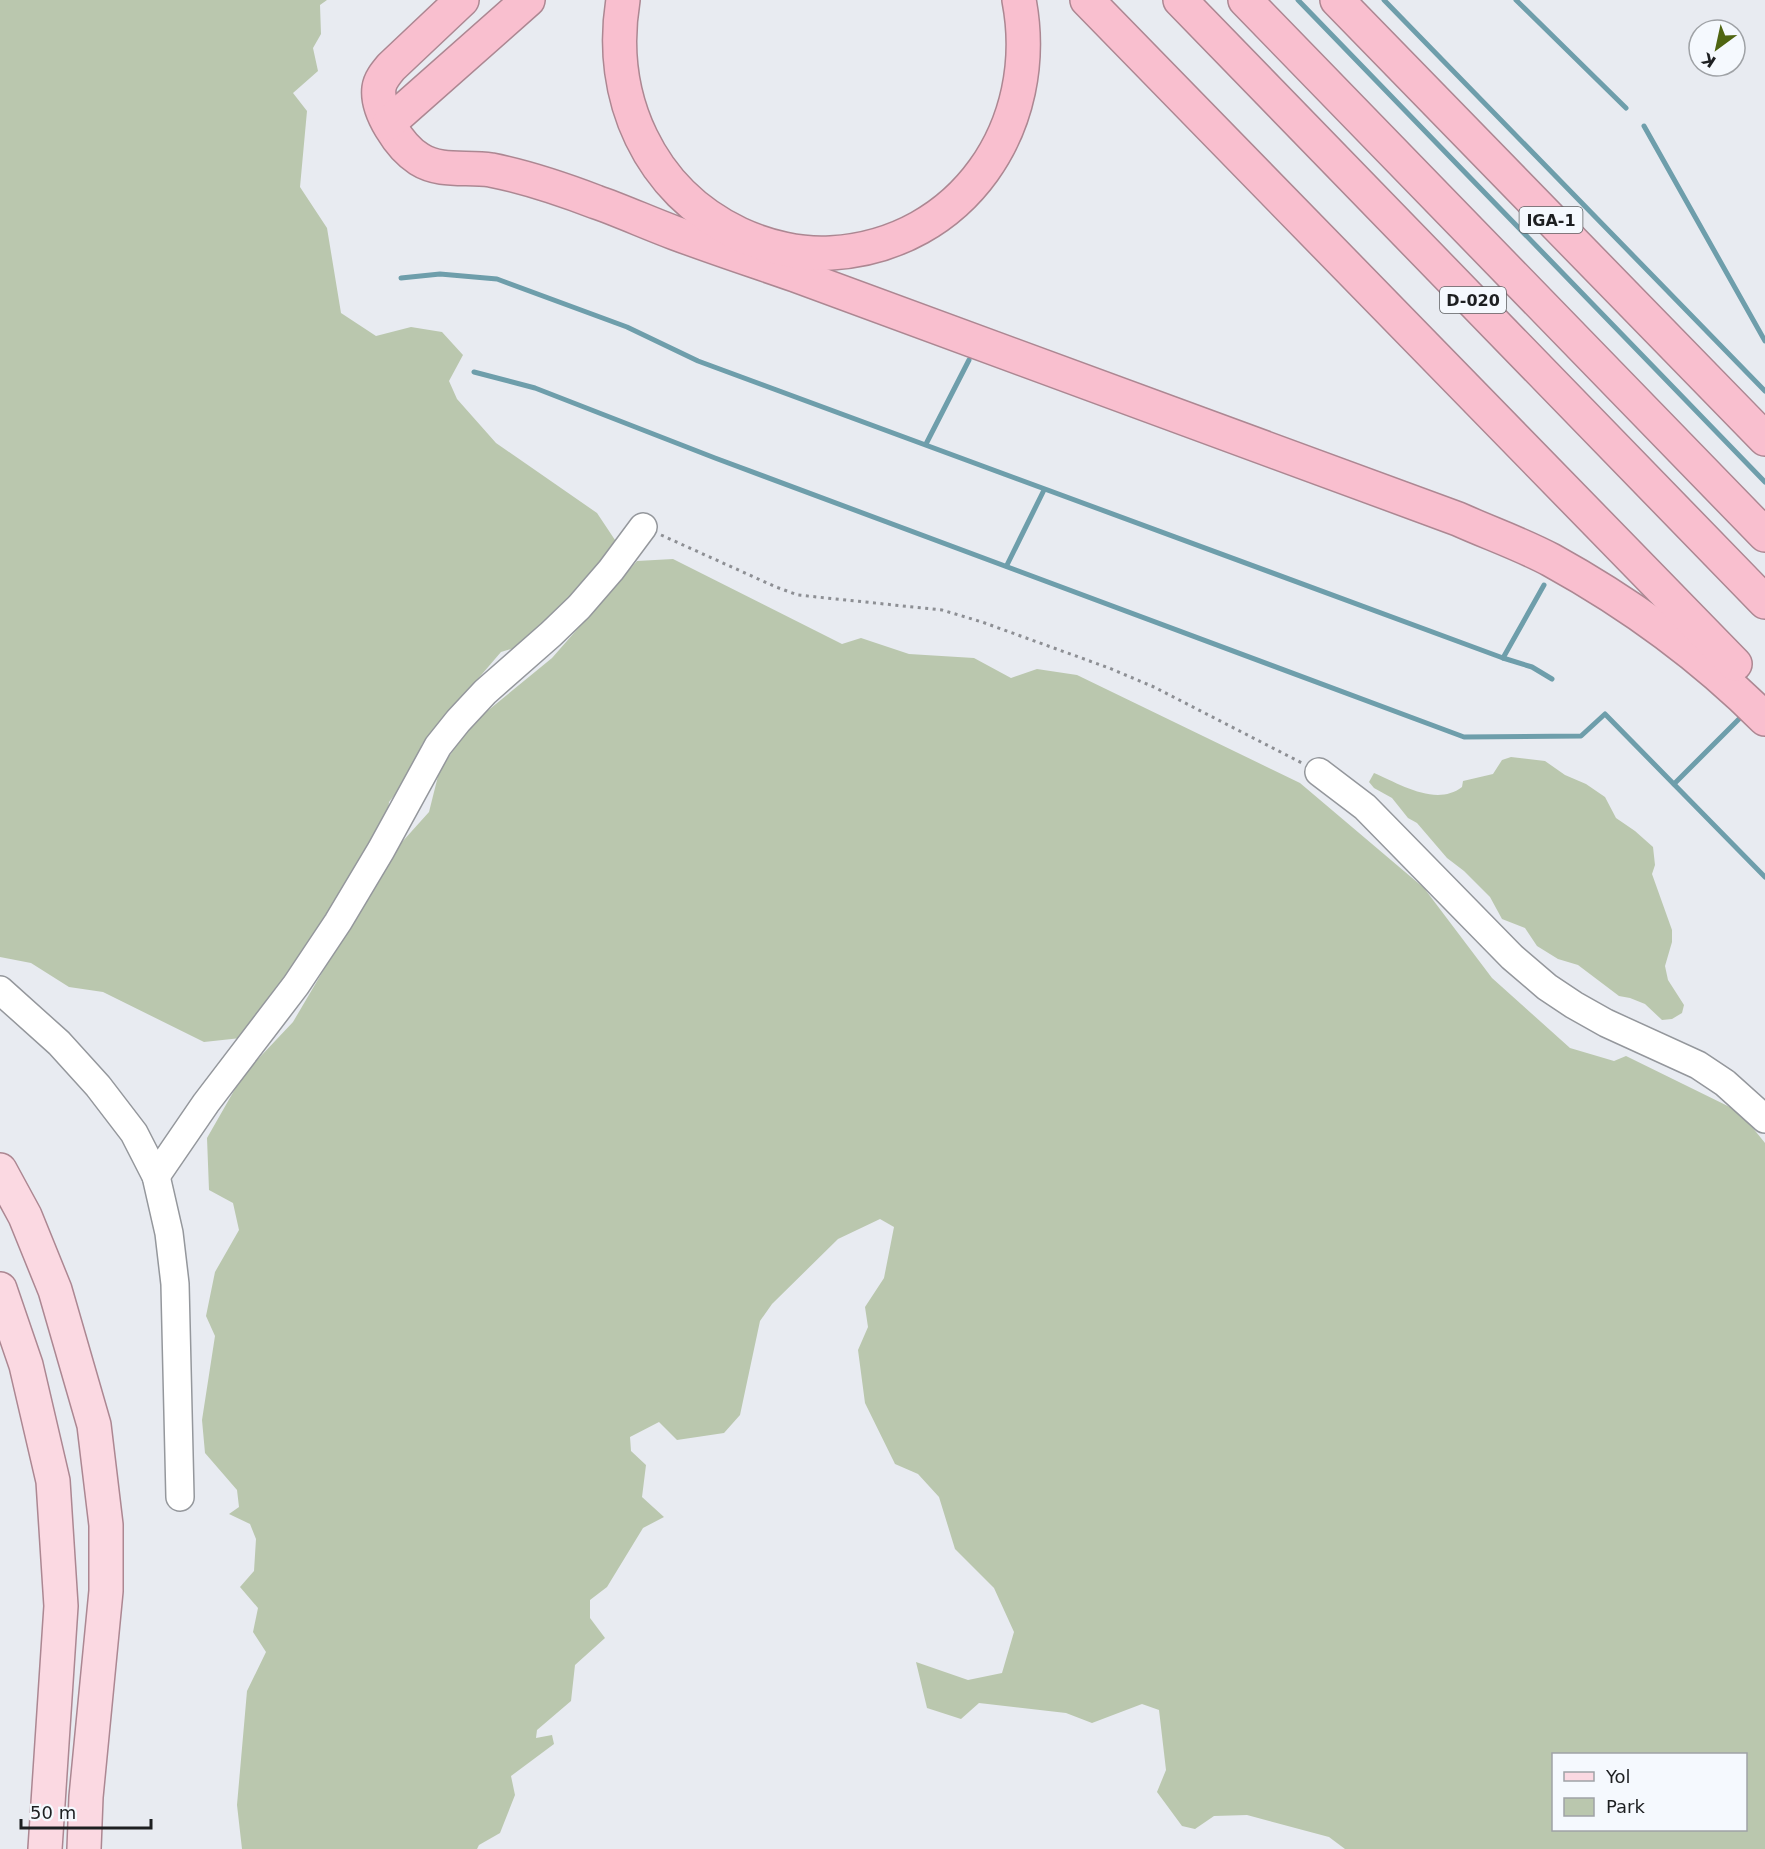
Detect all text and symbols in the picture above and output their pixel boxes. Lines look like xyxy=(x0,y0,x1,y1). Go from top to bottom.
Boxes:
north arrow xyxy=(1687,18,1747,78)
text: K xyxy=(1698,48,1719,72)
road number: IGA-1 xyxy=(1520,207,1582,233)
road number: D-020 xyxy=(1440,287,1506,313)
legend xyxy=(1552,1753,1747,1831)
text: Yol xyxy=(1605,1766,1631,1787)
scale bar xyxy=(21,1792,152,1830)
text: Park xyxy=(1606,1796,1645,1817)
text: 50 m xyxy=(30,1802,76,1823)

